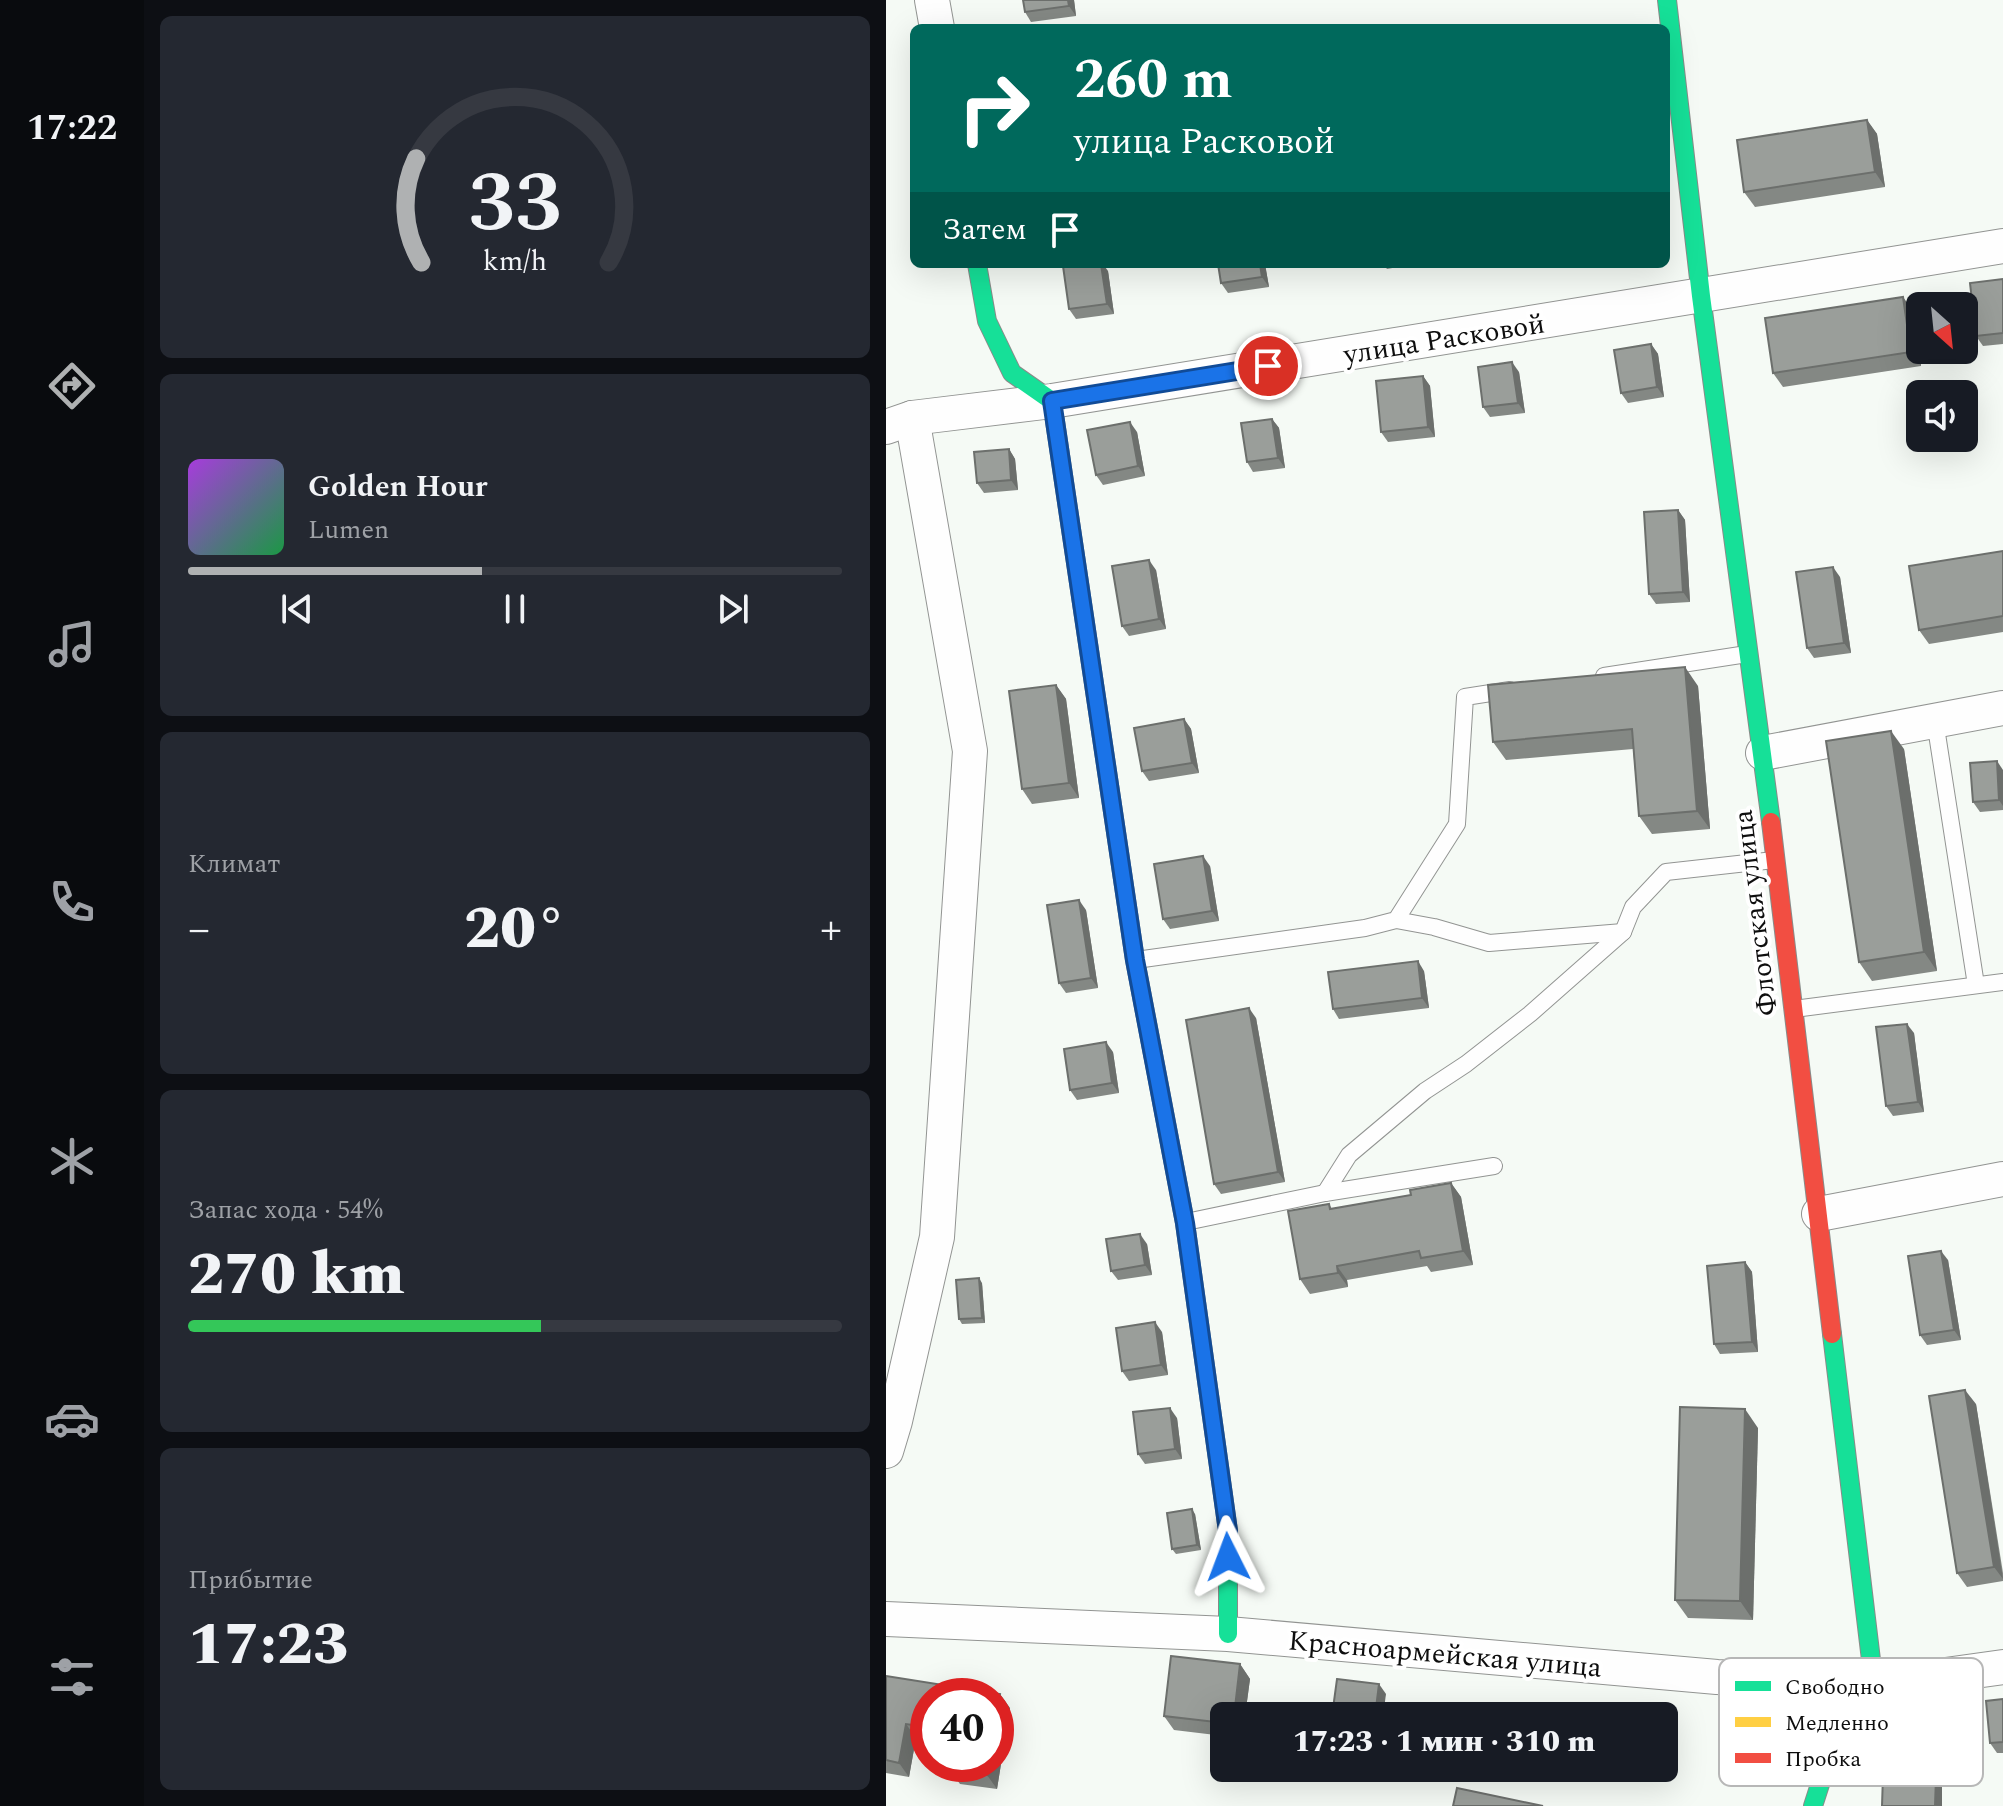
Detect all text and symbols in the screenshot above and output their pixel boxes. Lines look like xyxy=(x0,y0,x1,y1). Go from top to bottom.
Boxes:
text: 260 m xyxy=(1074,38,1233,123)
icon: right xyxy=(942,56,1046,160)
text: 17:22 xyxy=(27,101,117,156)
text: улица Расковой xyxy=(1074,115,1335,170)
text: 33 xyxy=(468,141,562,268)
text: Затем xyxy=(942,207,1027,253)
icon: arrive xyxy=(1043,208,1087,252)
text: km/h xyxy=(483,240,547,283)
north arrow xyxy=(1906,292,1978,364)
map controls xyxy=(1906,292,1978,452)
street label: улица Расковой xyxy=(1340,302,1548,377)
pin xyxy=(1234,332,1302,400)
icon: arrive xyxy=(1246,344,1290,388)
icon: directions xyxy=(44,358,100,414)
button: sound xyxy=(1906,380,1978,452)
text: Golden Hour xyxy=(308,464,488,510)
text: Lumen xyxy=(308,510,389,550)
icon: previous xyxy=(275,587,319,631)
icon: pause xyxy=(493,587,537,631)
icon: next xyxy=(711,587,755,631)
icon: music xyxy=(44,616,100,672)
street label: Флотская улица xyxy=(1721,807,1789,1018)
text: Климат xyxy=(188,844,280,884)
icon: phone xyxy=(44,874,100,930)
text: 20° xyxy=(464,883,566,975)
text: − xyxy=(188,896,210,963)
text: + xyxy=(820,896,842,963)
icon: climate xyxy=(44,1133,100,1189)
text: Запас хода · 54% xyxy=(188,1190,383,1230)
text: 270 km xyxy=(188,1229,405,1321)
icon: car xyxy=(44,1391,100,1447)
position arrow xyxy=(1186,1515,1270,1599)
text: Прибытие xyxy=(188,1560,313,1600)
text: 17:23 xyxy=(188,1599,349,1691)
street label: Красноармейская улица xyxy=(1286,1619,1604,1690)
icon: filters xyxy=(44,1649,100,1705)
legend xyxy=(1719,1658,1983,1786)
text: Свободно xyxy=(1785,1671,1885,1704)
speed limit sign: 40 xyxy=(910,1678,1014,1782)
text: Медленно xyxy=(1785,1707,1889,1740)
text: 17:23 · 1 мин · 310 m xyxy=(1293,1719,1595,1765)
text: Пробка xyxy=(1785,1743,1862,1776)

